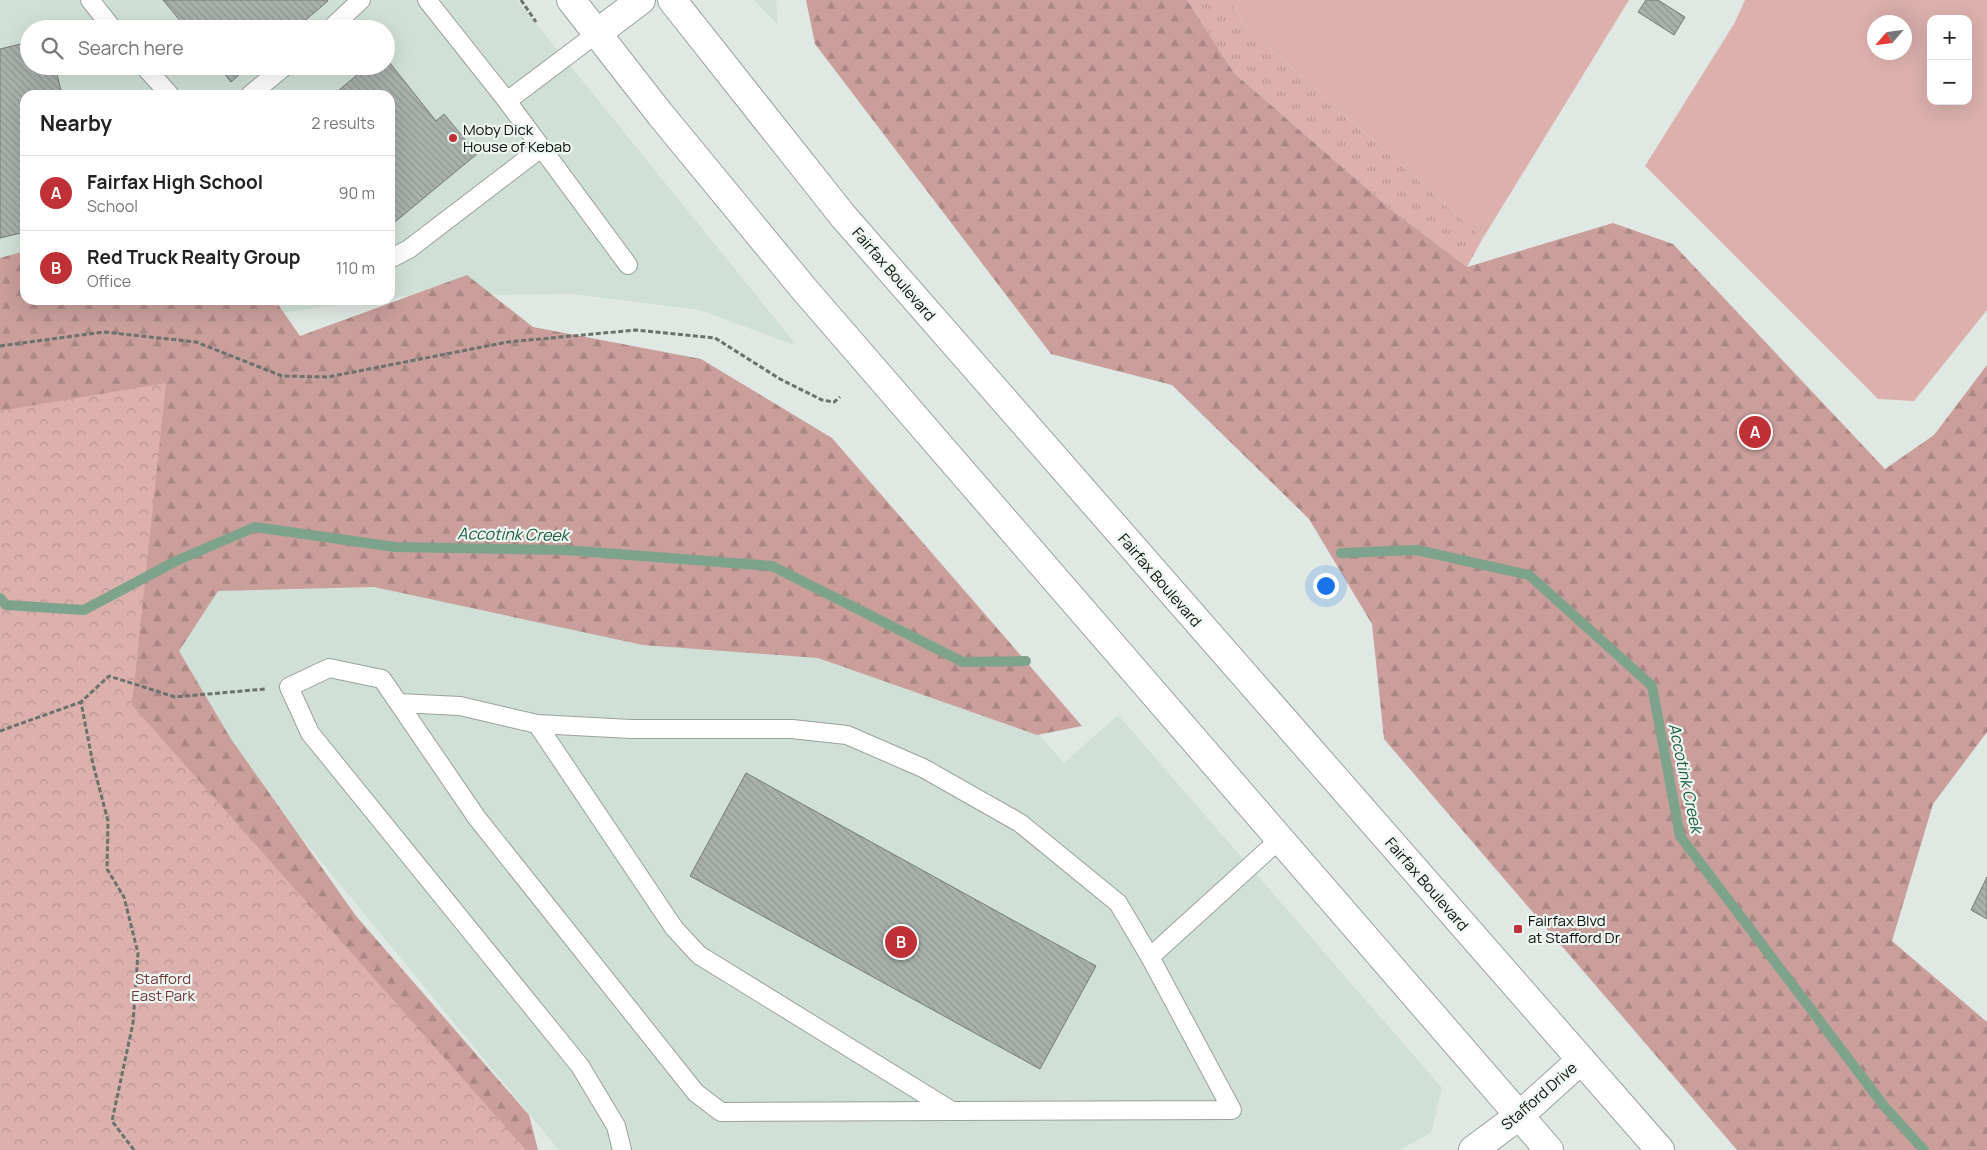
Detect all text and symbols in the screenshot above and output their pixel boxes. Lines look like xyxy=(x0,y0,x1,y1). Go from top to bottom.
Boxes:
north arrow xyxy=(1867,15,1912,60)
map controls xyxy=(1927,15,1972,105)
button: + xyxy=(1927,15,1972,60)
search box xyxy=(20,20,395,75)
icon: search xyxy=(38,34,66,62)
text: Search here xyxy=(78,35,184,61)
button: − xyxy=(1927,60,1972,105)
text: Nearby xyxy=(40,109,112,137)
text: 2 results xyxy=(311,112,375,134)
place label: Moby Dick House of Kebab xyxy=(463,119,571,157)
marker: Moby Dick House of Kebab xyxy=(447,132,459,144)
text: Fairfax High School xyxy=(87,169,263,195)
text: A xyxy=(51,182,61,204)
text: 90 m xyxy=(339,182,375,204)
text: School xyxy=(87,195,138,217)
street label: Fairfax Boulevard xyxy=(848,223,940,325)
text: Red Truck Realty Group xyxy=(87,244,301,270)
text: B xyxy=(51,257,61,279)
text: 110 m xyxy=(336,257,375,279)
text: Office xyxy=(87,270,131,292)
pin: A xyxy=(1739,413,1771,451)
water label: Accotink Creek xyxy=(457,522,571,546)
street label: Fairfax Boulevard xyxy=(1114,529,1206,631)
your location xyxy=(1313,573,1339,599)
water label: Accotink Creek xyxy=(1664,721,1709,837)
street label: Fairfax Boulevard xyxy=(1381,833,1473,935)
place label: Fairfax Blvd at Stafford Dr xyxy=(1528,910,1621,948)
pin: B xyxy=(885,923,917,961)
marker: Fairfax Blvd at Stafford Dr xyxy=(1512,923,1524,935)
park label: Stafford East Park xyxy=(131,968,195,1006)
street label: Stafford Drive xyxy=(1497,1057,1582,1135)

